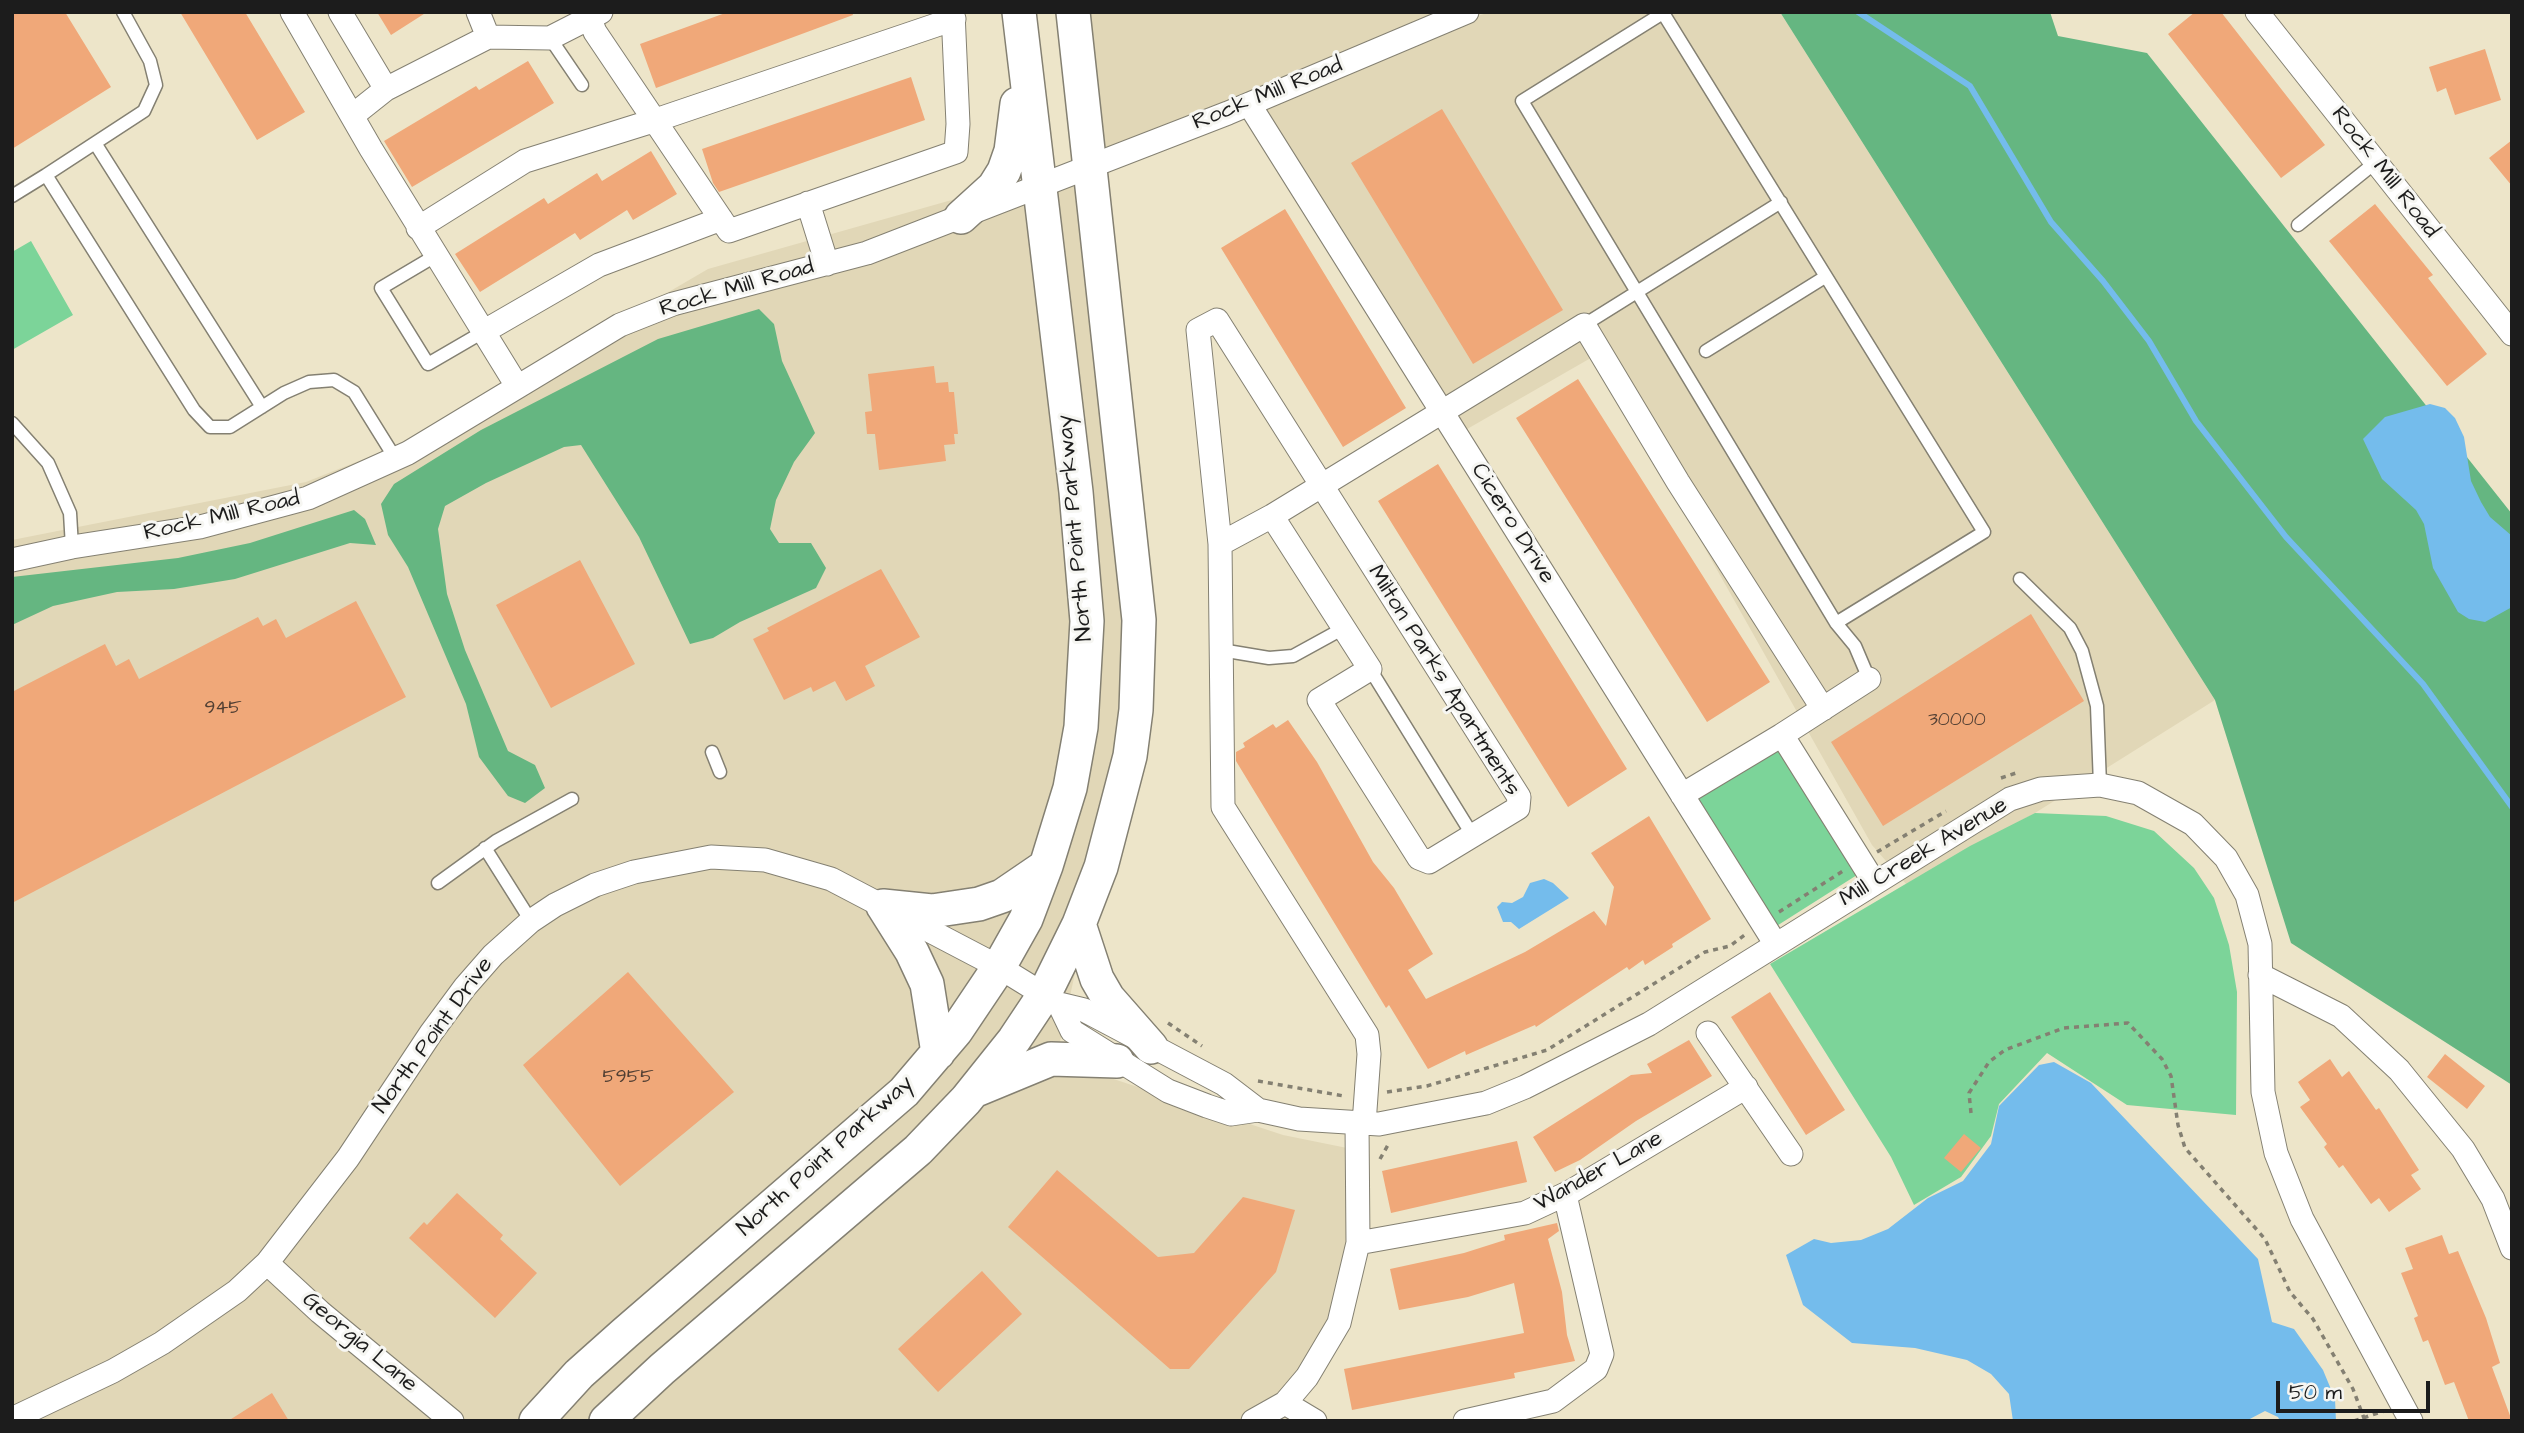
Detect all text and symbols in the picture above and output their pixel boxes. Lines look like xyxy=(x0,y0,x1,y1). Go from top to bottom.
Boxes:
street label: Rock Mill Road xyxy=(1189,52,1347,138)
street label: Rock Mill Road xyxy=(2324,102,2444,244)
street label: Rock Mill Road xyxy=(657,254,817,324)
street label: North Point Parkway xyxy=(1052,414,1100,642)
street label: Cicero Drive xyxy=(1464,459,1560,589)
street label: Rock Mill Road xyxy=(141,486,303,548)
street label: Milton Parks Apartments xyxy=(1361,561,1525,801)
house number: 945 xyxy=(204,698,242,720)
house number: 30000 xyxy=(1928,710,1986,732)
street label: Mill Creek Avenue xyxy=(1835,792,2013,914)
street label: North Point Drive xyxy=(368,952,500,1120)
house number: 5955 xyxy=(602,1067,654,1089)
street label: North Point Parkway xyxy=(732,1071,920,1243)
street label: Wander Lane xyxy=(1530,1125,1668,1219)
street label: Georgia Lane xyxy=(296,1287,422,1399)
scale bar xyxy=(2279,1366,2433,1410)
text: 50 m xyxy=(2289,1378,2342,1407)

